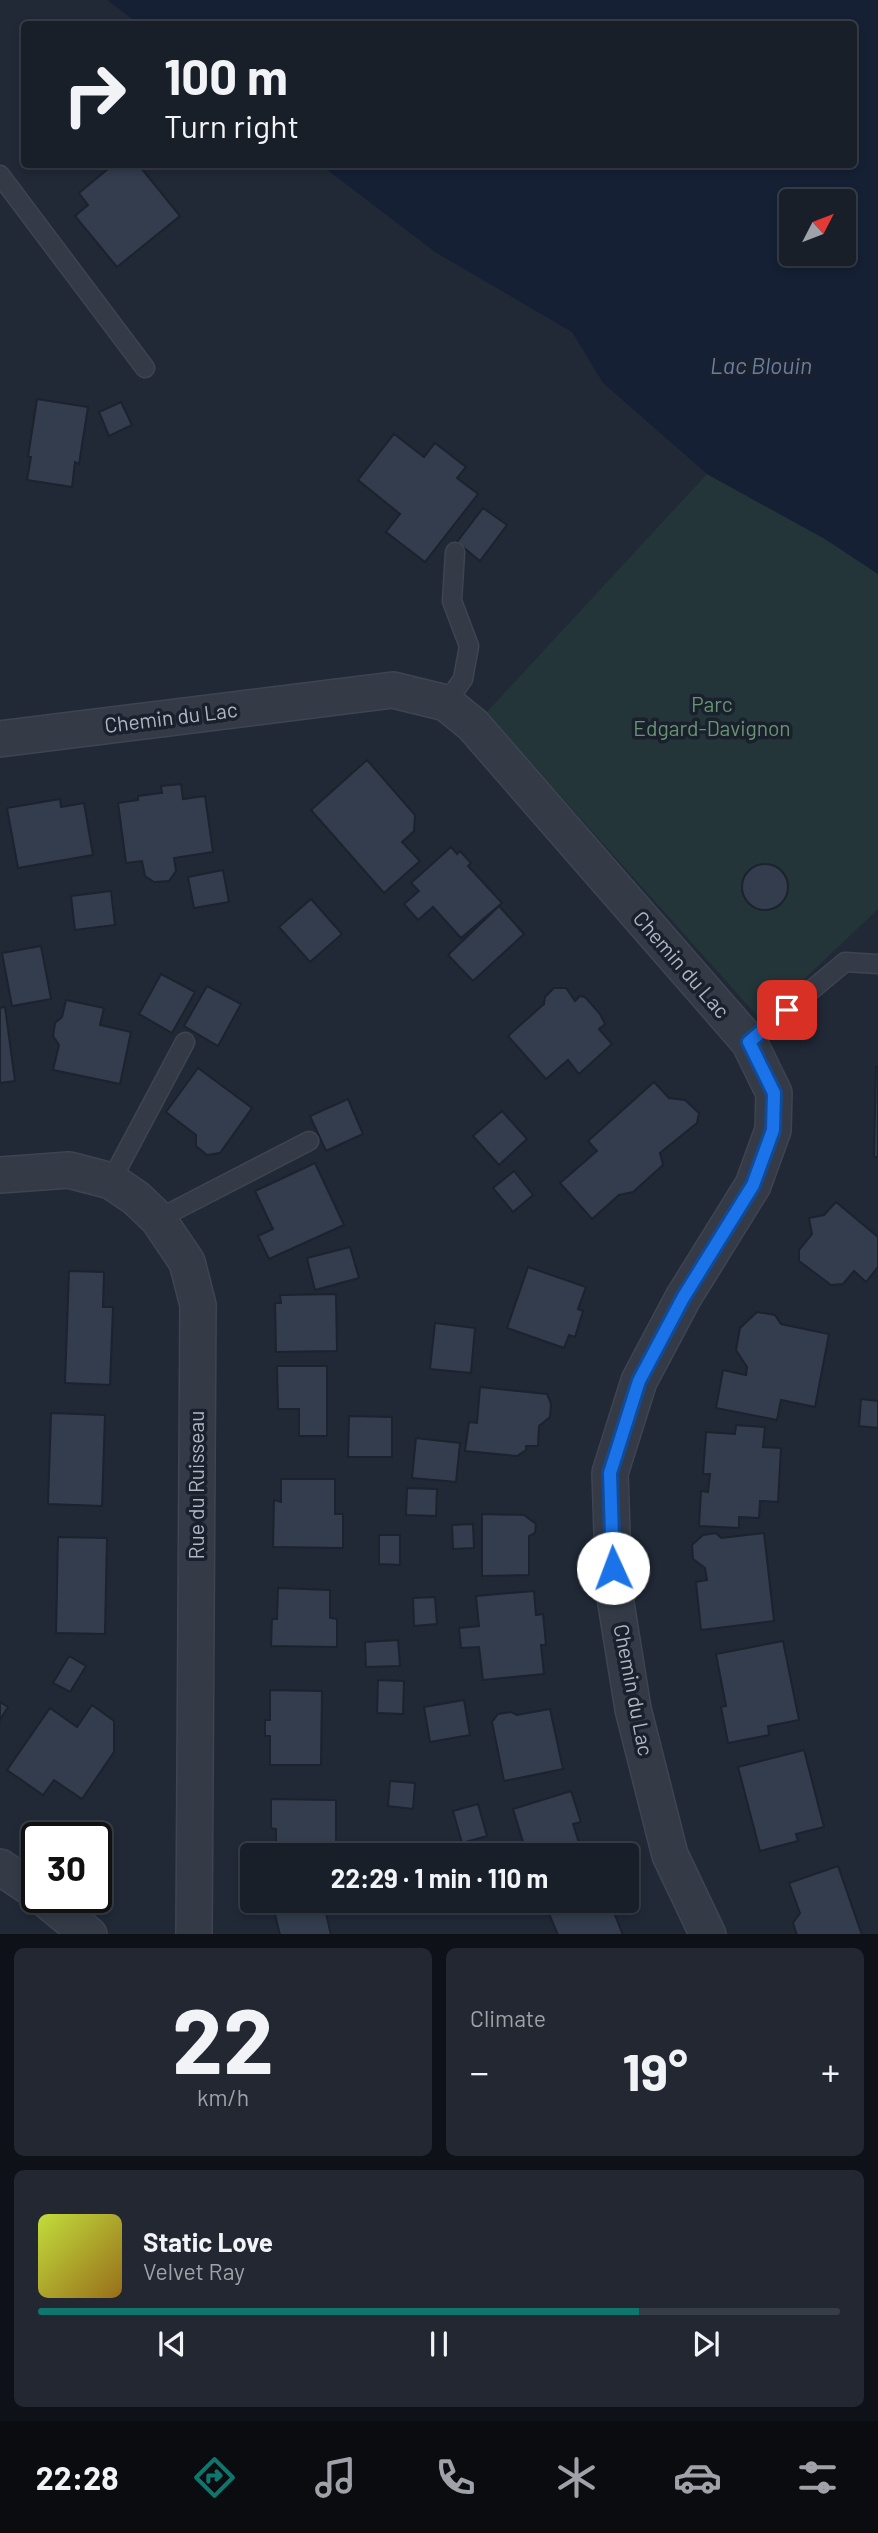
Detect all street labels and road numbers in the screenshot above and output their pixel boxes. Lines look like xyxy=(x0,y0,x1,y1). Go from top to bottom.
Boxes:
street label: Chemin du Lac xyxy=(103,696,239,737)
street label: Chemin du Lac xyxy=(629,905,735,1023)
street label: Rue du Ruisseau xyxy=(183,1411,208,1559)
street label: Chemin du Lac xyxy=(609,1622,660,1758)

